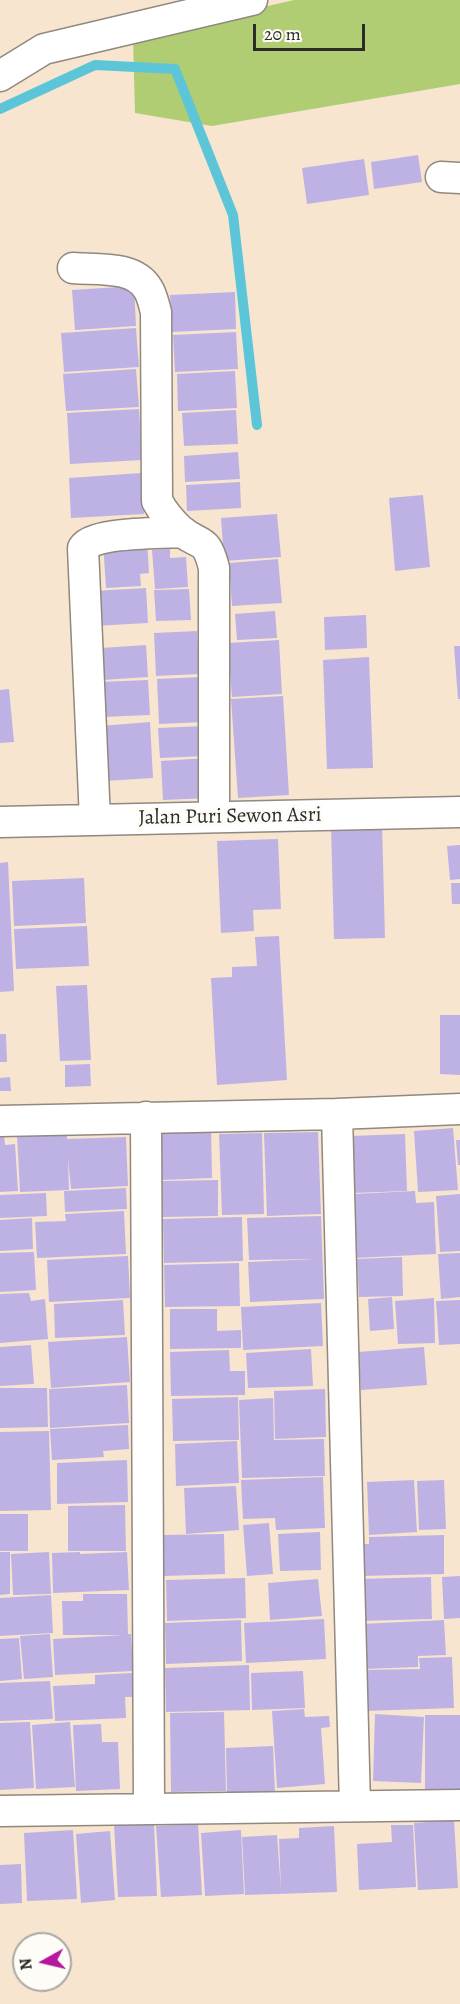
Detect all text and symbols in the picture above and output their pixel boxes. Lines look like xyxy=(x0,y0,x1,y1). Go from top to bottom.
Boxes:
scale bar xyxy=(256,12,368,50)
text: 20 m xyxy=(264,22,301,46)
street label: Jalan Puri Sewon Asri xyxy=(138,803,322,831)
north arrow xyxy=(12,1932,72,1992)
text: N xyxy=(14,1957,38,1972)

